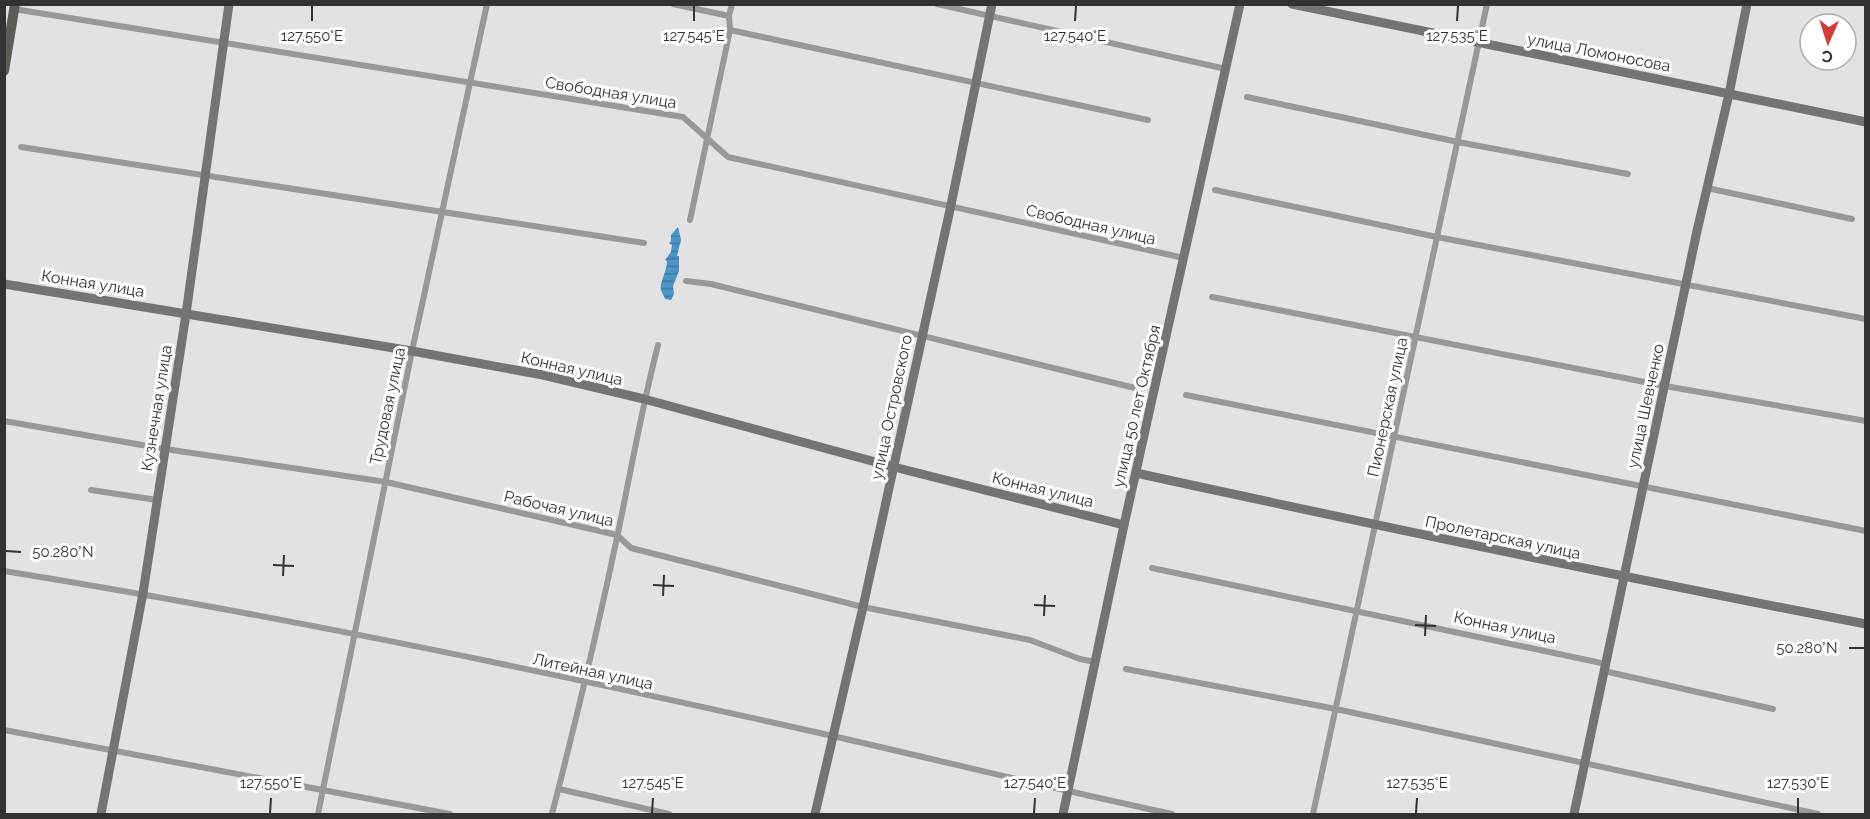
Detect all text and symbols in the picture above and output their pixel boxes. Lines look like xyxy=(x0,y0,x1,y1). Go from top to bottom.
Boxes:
north arrow xyxy=(1798,12,1858,72)
text: 127.550°E xyxy=(281,27,343,45)
text: 127.545°E xyxy=(663,27,725,45)
text: 127.540°E xyxy=(1044,27,1106,45)
text: 127.535°E xyxy=(1426,27,1488,45)
street label: улица Ломоносова xyxy=(1526,29,1672,76)
text: С xyxy=(1821,47,1833,66)
street label: Свободная улица xyxy=(544,73,678,112)
street label: Свободная улица xyxy=(1024,200,1158,249)
street label: Конная улица xyxy=(40,266,146,301)
street label: улица 50 лет Октября xyxy=(1109,323,1164,489)
street label: улица Островского xyxy=(867,333,916,481)
street label: Пионерская улица xyxy=(1363,336,1412,479)
street label: улица Шевченко xyxy=(1623,342,1668,470)
street label: Кузнечная улица xyxy=(137,343,176,473)
street label: Трудовая улица xyxy=(366,346,409,467)
street label: Конная улица xyxy=(519,348,625,389)
street label: Конная улица xyxy=(990,468,1096,511)
street label: Рабочая улица xyxy=(502,487,616,530)
street label: Пролетарская улица xyxy=(1423,512,1582,563)
text: 50.280°N xyxy=(32,543,94,561)
street label: Конная улица xyxy=(1452,607,1558,648)
text: 50.280°N xyxy=(1776,639,1838,657)
street label: Литейная улица xyxy=(531,649,655,694)
text: 127.550°E xyxy=(240,774,302,792)
text: 127.545°E xyxy=(622,774,684,792)
text: 127.540°E xyxy=(1004,774,1066,792)
text: 127.535°E xyxy=(1386,774,1448,792)
text: 127.530°E xyxy=(1767,774,1829,792)

